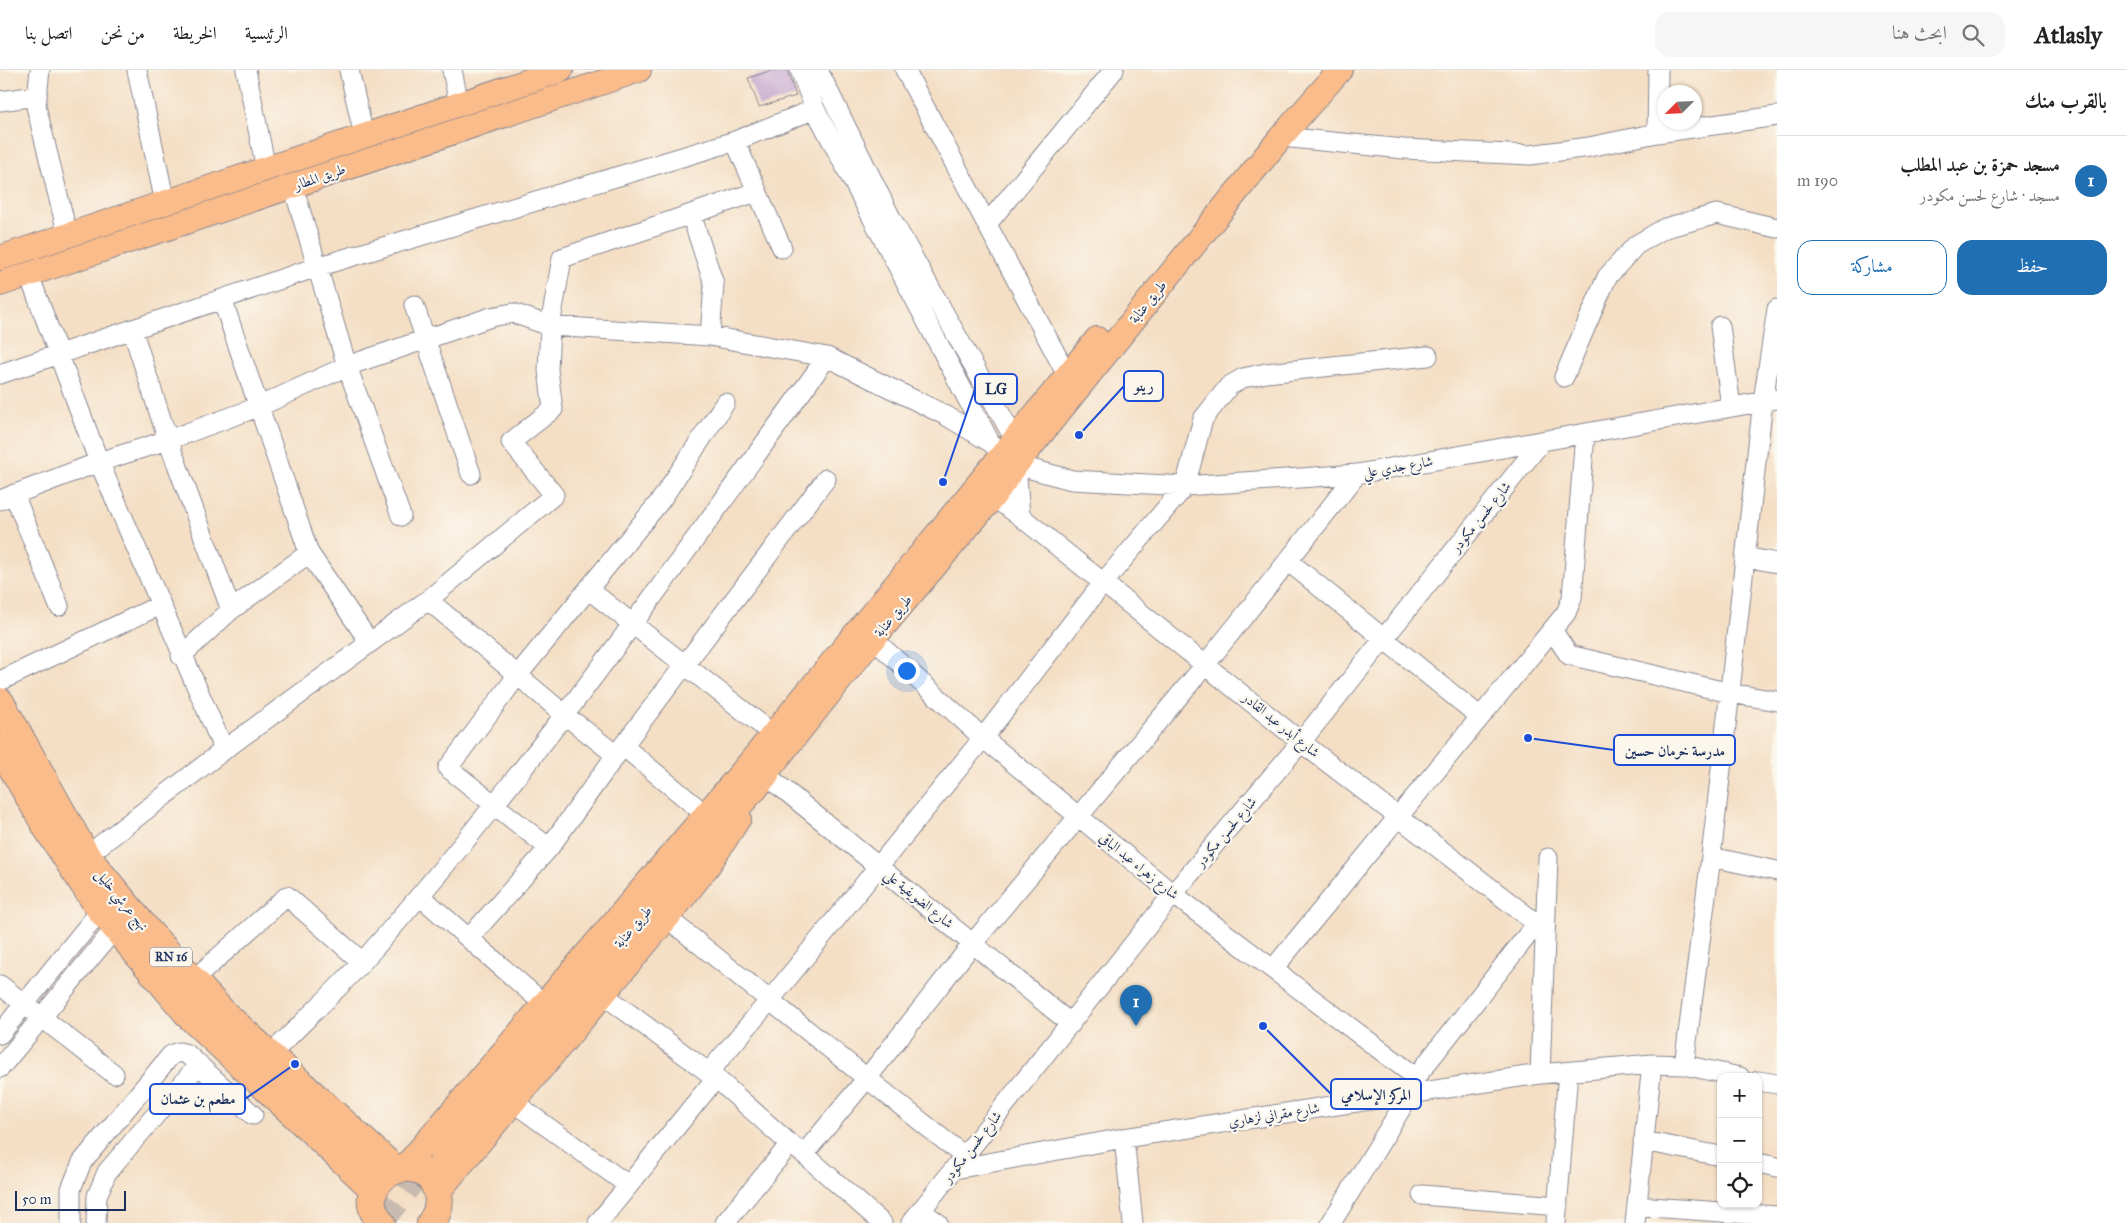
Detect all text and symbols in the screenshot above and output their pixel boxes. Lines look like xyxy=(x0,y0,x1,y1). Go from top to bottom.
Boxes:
search box xyxy=(1655,12,2005,57)
text: Atlasly xyxy=(2035,20,2102,50)
text: ابحث هنا xyxy=(1892,21,1947,44)
icon: search xyxy=(1959,21,1987,49)
text: اتصل بنا xyxy=(25,22,72,44)
text: من نحن xyxy=(100,22,145,44)
text: الخريطة xyxy=(173,22,217,44)
text: الرئيسية xyxy=(245,22,288,44)
north arrow xyxy=(1657,85,1702,130)
text: بالقرب منك xyxy=(2025,88,2107,114)
text: مسجد حمزة بن عبد المطلب xyxy=(1900,153,2060,176)
street label: طريق المطار xyxy=(290,160,348,194)
text: 190 m xyxy=(1797,171,1838,190)
text: 1 xyxy=(2088,171,2094,190)
text: مسجد · شارع لحسن مكودر xyxy=(1920,186,2060,205)
button: مشاركة xyxy=(1797,240,1947,295)
button: حفظ xyxy=(1957,240,2107,295)
street label: طريق عنابة xyxy=(1126,277,1170,327)
callout: رينو xyxy=(1124,371,1163,401)
callout: LG xyxy=(975,374,1017,404)
text: رينو xyxy=(1132,377,1154,396)
text: LG xyxy=(985,380,1007,398)
street label: شارع جدي علي xyxy=(1362,452,1435,485)
street label: شارع لحسن مكودر xyxy=(1446,478,1517,559)
street label: طريق عنابة xyxy=(870,591,916,641)
your location xyxy=(894,658,920,684)
street label: شارع أبدر عبد القادر xyxy=(1236,686,1324,764)
callout: مدرسة خرمان حسين xyxy=(1614,735,1735,765)
text: مدرسة خرمان حسين xyxy=(1625,742,1725,760)
street label: شارع لحسن مكودر xyxy=(1191,794,1263,874)
street label: شارع زهراء عبد الباقي xyxy=(1094,829,1182,906)
street label: نهج عرشي خليل xyxy=(88,866,152,937)
street label: شارع الضويفية علي xyxy=(879,866,957,935)
street label: طريق عنابة xyxy=(610,902,656,952)
road number: RN 16 xyxy=(150,948,192,966)
pin: 1 xyxy=(1120,985,1152,1026)
map controls xyxy=(1717,1073,1762,1208)
button: + xyxy=(1717,1073,1762,1118)
callout: المركز الإسلامي xyxy=(1331,1079,1421,1109)
callout: مطعم بن عثمان xyxy=(150,1084,245,1114)
text: المركز الإسلامي xyxy=(1340,1086,1411,1107)
text: مطعم بن عثمان xyxy=(161,1090,236,1113)
street label: شارع مقراني لزهاري xyxy=(1227,1099,1321,1134)
street label: شارع لحسن مكودر xyxy=(938,1108,1008,1190)
button: − xyxy=(1717,1118,1762,1163)
button: locate xyxy=(1717,1163,1762,1208)
scale bar xyxy=(15,1188,126,1211)
text: 50 m xyxy=(22,1191,51,1208)

